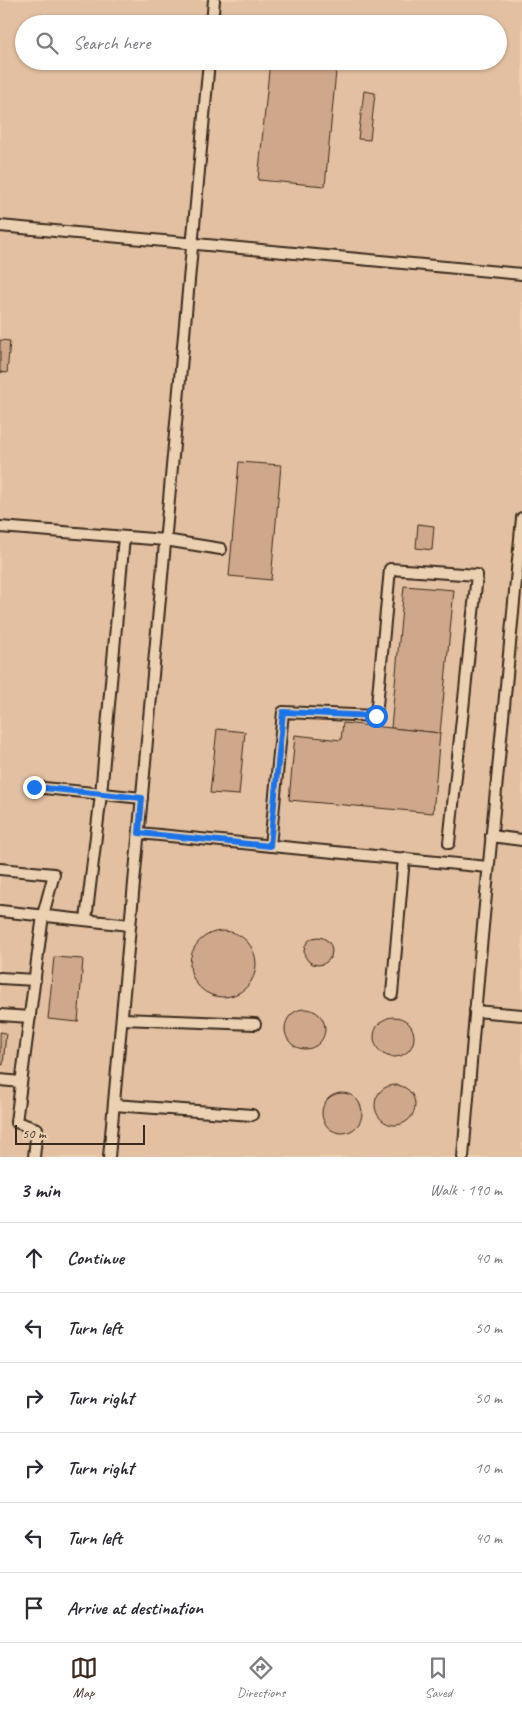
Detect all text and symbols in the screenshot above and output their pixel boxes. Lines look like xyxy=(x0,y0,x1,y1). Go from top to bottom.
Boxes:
search box xyxy=(15,15,507,70)
icon: search xyxy=(33,29,61,57)
text: Search here xyxy=(73,31,150,55)
route start xyxy=(365,705,388,728)
route end xyxy=(23,776,46,799)
scale bar xyxy=(15,1122,145,1145)
text: 50 m xyxy=(22,1125,46,1142)
text: 3 min xyxy=(20,1177,60,1203)
text: Walk · 190 m xyxy=(430,1180,502,1200)
icon: ahead xyxy=(20,1244,48,1272)
text: Continue xyxy=(67,1246,124,1270)
text: 40 m xyxy=(475,1248,502,1268)
icon: left xyxy=(20,1314,48,1342)
text: Turn left xyxy=(67,1316,122,1340)
text: 50 m xyxy=(475,1318,502,1338)
icon: right xyxy=(20,1384,48,1412)
text: Turn right xyxy=(67,1386,134,1410)
text: 50 m xyxy=(475,1388,502,1408)
icon: right xyxy=(20,1454,48,1482)
text: Turn right xyxy=(67,1456,134,1480)
text: 10 m xyxy=(475,1458,502,1478)
icon: left xyxy=(20,1524,48,1552)
text: Turn left xyxy=(67,1526,122,1550)
text: 40 m xyxy=(475,1528,502,1548)
icon: arrive xyxy=(20,1594,48,1622)
text: Arrive at destination xyxy=(67,1596,203,1620)
tab: Map xyxy=(70,1654,98,1701)
tab: Directions xyxy=(237,1654,285,1701)
tab: Saved xyxy=(424,1654,452,1701)

